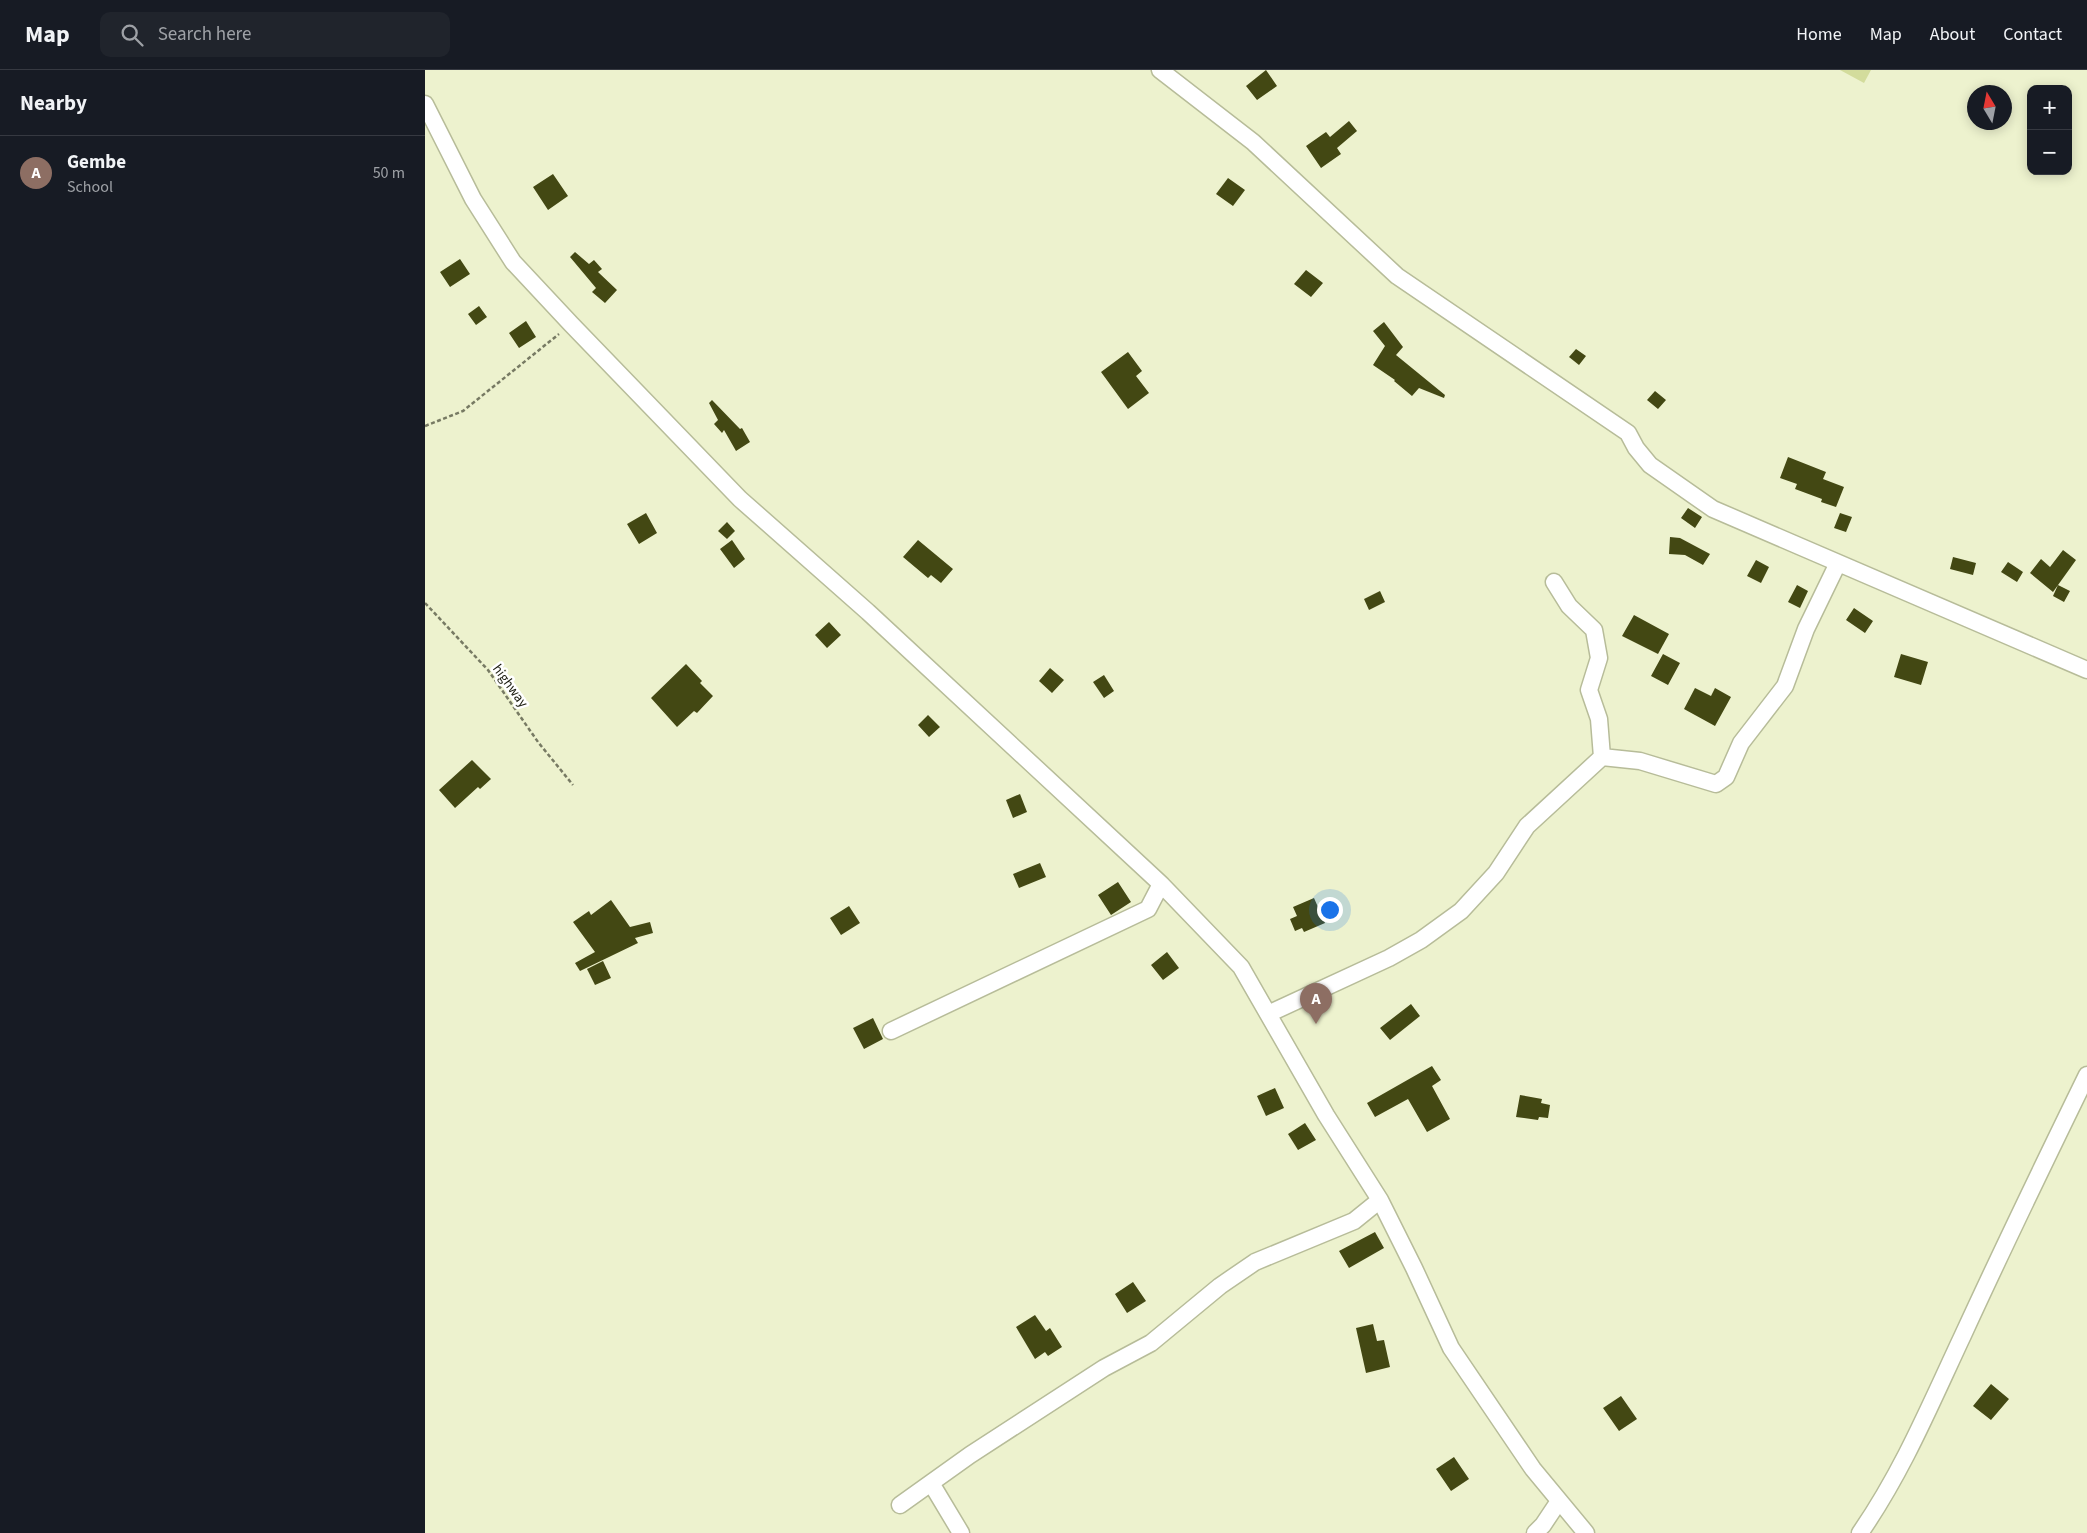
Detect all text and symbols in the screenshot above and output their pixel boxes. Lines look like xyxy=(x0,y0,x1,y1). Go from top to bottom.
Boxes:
search box xyxy=(100,12,450,57)
text: Map xyxy=(25,17,70,52)
icon: search xyxy=(118,21,146,49)
text: Search here xyxy=(158,21,251,48)
text: Home xyxy=(1796,22,1842,47)
text: Map xyxy=(1870,22,1902,47)
text: About xyxy=(1930,22,1975,47)
text: Contact xyxy=(2003,22,2062,47)
north arrow xyxy=(1967,85,2012,130)
map controls xyxy=(2027,85,2072,175)
button: + xyxy=(2027,85,2072,130)
text: Nearby xyxy=(20,88,87,118)
button: − xyxy=(2027,130,2072,175)
text: Gembe xyxy=(67,149,126,176)
text: A xyxy=(31,162,41,184)
text: 50 m xyxy=(373,162,405,184)
text: School xyxy=(67,176,113,198)
street label: highway xyxy=(487,660,533,712)
your location xyxy=(1317,897,1343,923)
pin: A xyxy=(1300,983,1332,1024)

